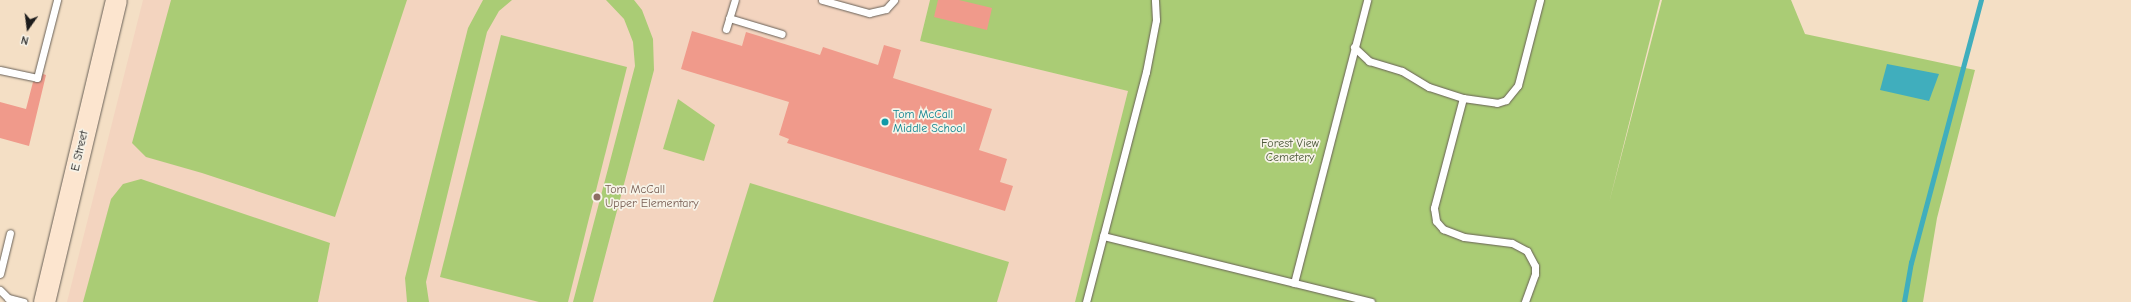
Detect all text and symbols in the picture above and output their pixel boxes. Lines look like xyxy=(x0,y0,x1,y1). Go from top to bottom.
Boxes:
north arrow xyxy=(8,8,48,48)
text: N xyxy=(20,33,30,47)
place label: Tom McCall Middle School xyxy=(893,108,965,136)
marker: Tom McCall Middle School xyxy=(880,117,890,127)
street label: E Street xyxy=(68,129,92,173)
park label: Forest View Cemetery xyxy=(1261,137,1319,165)
place label: Tom McCall Upper Elementary xyxy=(605,183,699,211)
marker: Tom McCall Upper Elementary xyxy=(592,192,602,202)

